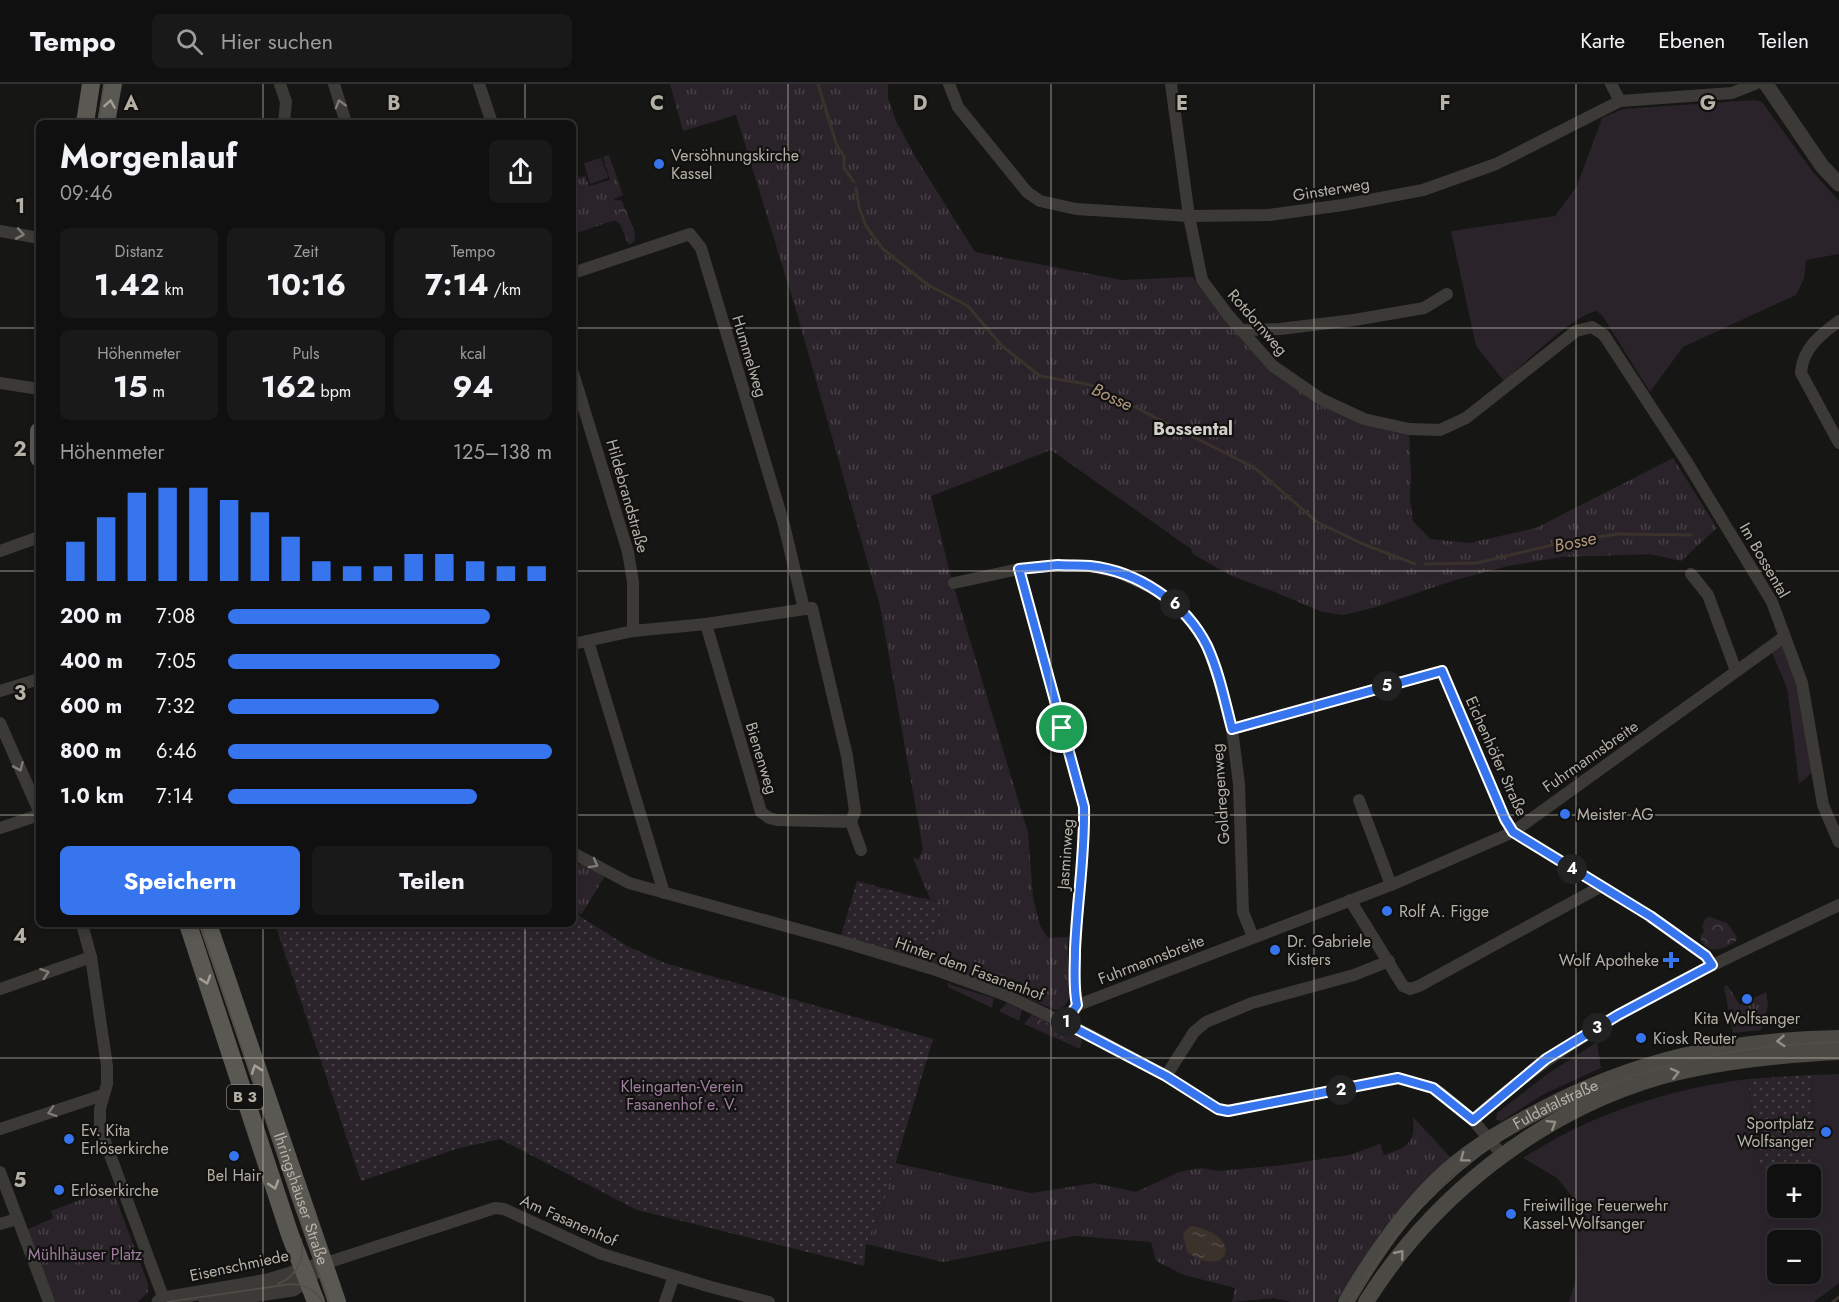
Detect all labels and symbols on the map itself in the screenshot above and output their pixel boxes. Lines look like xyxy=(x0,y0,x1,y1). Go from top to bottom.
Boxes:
text: A xyxy=(123,89,139,118)
text: B xyxy=(387,89,401,118)
text: C xyxy=(650,89,664,118)
text: D xyxy=(913,89,927,118)
text: E xyxy=(1176,89,1188,118)
text: F xyxy=(1439,89,1451,118)
text: G xyxy=(1700,89,1716,118)
one-way arrow xyxy=(103,99,115,108)
one-way arrow xyxy=(335,99,347,109)
place label: Versöhnungskirche Kassel xyxy=(671,144,799,185)
marker: Versöhnungskirche Kassel xyxy=(652,157,666,171)
street label: Ginsterweg xyxy=(1291,172,1371,207)
text: 1 xyxy=(15,192,25,221)
one-way arrow xyxy=(15,228,24,240)
street label: Rotdornweg xyxy=(1222,284,1293,361)
street label: Hummelweg xyxy=(726,312,773,400)
water label: Bosse xyxy=(1087,376,1137,418)
district label: Bossental xyxy=(1153,416,1233,442)
text: 2 xyxy=(13,435,27,464)
street label: Hildebrandstraße xyxy=(600,437,655,556)
street label: Im Bossental xyxy=(1734,518,1795,602)
water label: Bosse xyxy=(1552,525,1598,559)
pin: 6 xyxy=(1160,589,1190,619)
pin: 5 xyxy=(1372,671,1402,701)
text: 3 xyxy=(14,679,26,708)
street label: Eichenhöfer Straße xyxy=(1460,693,1533,820)
pin xyxy=(1036,702,1087,753)
street label: Fuhrmannsbreite xyxy=(1538,715,1643,798)
street label: Bienenweg xyxy=(740,719,783,797)
street label: Goldregenweg xyxy=(1206,743,1235,845)
one-way arrow xyxy=(12,761,24,772)
place label: Meister AG xyxy=(1577,803,1654,826)
marker: Meister AG xyxy=(1558,807,1572,821)
street label: Jasminweg xyxy=(1051,818,1079,892)
pin: 4 xyxy=(1557,854,1587,884)
one-way arrow xyxy=(588,857,598,868)
place label: Rolf A. Figge xyxy=(1399,900,1489,923)
marker: Rolf A. Figge xyxy=(1380,904,1394,918)
text: 4 xyxy=(13,922,27,951)
street label: Fuhrmannsbreite xyxy=(1095,929,1208,990)
place label: Dr. Gabriele Kisters xyxy=(1287,930,1371,971)
street label: Hinter dem Fasanenhof xyxy=(892,931,1048,1006)
marker: Dr. Gabriele Kisters xyxy=(1268,943,1282,957)
place label: Wolf Apotheke xyxy=(1559,949,1659,972)
marker: Wolf Apotheke xyxy=(1664,953,1678,967)
one-way arrow xyxy=(39,968,50,981)
one-way arrow xyxy=(199,974,212,985)
marker: Kita Wolfsanger xyxy=(1740,992,1754,1006)
pin: 1 xyxy=(1051,1007,1081,1037)
place label: Kita Wolfsanger xyxy=(1694,1007,1801,1030)
pin: 3 xyxy=(1582,1013,1612,1043)
place label: Kiosk Reuter xyxy=(1653,1027,1737,1050)
marker: Kiosk Reuter xyxy=(1634,1031,1648,1045)
one-way arrow xyxy=(1776,1034,1785,1047)
one-way arrow xyxy=(251,1064,264,1075)
one-way arrow xyxy=(1670,1068,1680,1081)
street label: Fuldatalstraße xyxy=(1509,1073,1602,1135)
park label: Kleingarten-Verein Fasanenhof e. V. xyxy=(620,1075,744,1116)
pin: 2 xyxy=(1326,1075,1356,1105)
road number: B 3 xyxy=(227,1085,263,1109)
one-way arrow xyxy=(47,1105,58,1117)
place label: Sportplatz Wolfsanger xyxy=(1737,1112,1815,1153)
place label: Ev. Kita Erlöserkirche xyxy=(81,1119,169,1160)
one-way arrow xyxy=(1546,1120,1556,1132)
marker: Sportplatz Wolfsanger xyxy=(1819,1125,1833,1139)
street label: Ihringshäuser Straße xyxy=(268,1129,334,1268)
marker: Ev. Kita Erlöserkirche xyxy=(62,1132,76,1146)
marker: Bel Hair xyxy=(227,1149,241,1163)
one-way arrow xyxy=(1460,1150,1471,1161)
place label: Bel Hair xyxy=(207,1164,262,1187)
text: 5 xyxy=(14,1166,27,1195)
place label: Erlöserkirche xyxy=(71,1179,159,1202)
one-way arrow xyxy=(266,1179,279,1190)
marker: Erlöserkirche xyxy=(52,1183,66,1197)
street label: Am Fasanenhof xyxy=(517,1189,621,1252)
place label: Freiwillige Feuerwehr Kassel-Wolfsanger xyxy=(1523,1194,1669,1235)
marker: Freiwillige Feuerwehr Kassel-Wolfsanger xyxy=(1504,1207,1518,1221)
park label: Mühlhäuser Platz xyxy=(28,1243,143,1266)
street label: Eisenschmiede xyxy=(187,1244,291,1287)
one-way arrow xyxy=(1392,1250,1403,1261)

